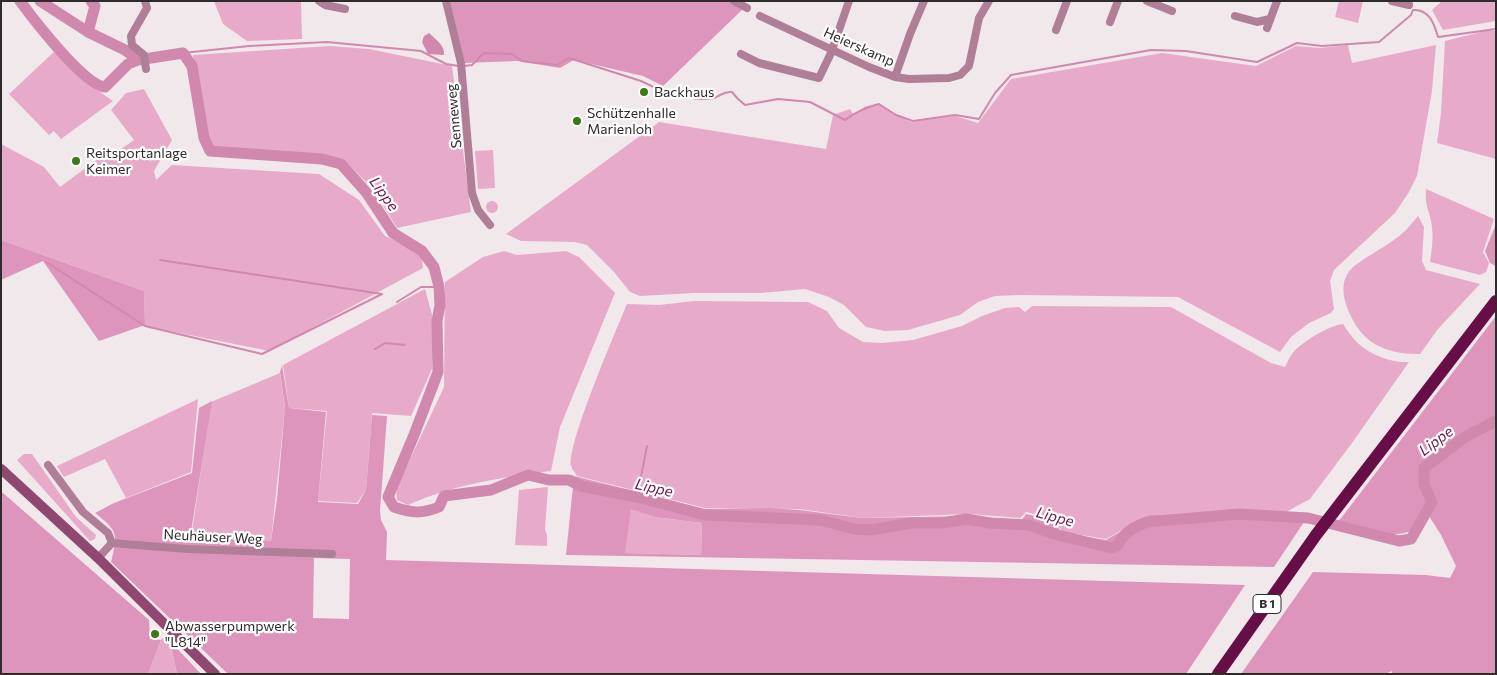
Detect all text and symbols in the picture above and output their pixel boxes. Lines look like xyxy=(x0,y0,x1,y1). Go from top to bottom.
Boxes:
street label: Heierskamp xyxy=(821,24,897,70)
street label: Senneweg xyxy=(443,83,465,149)
place label: Backhaus xyxy=(654,84,714,100)
marker: Backhaus xyxy=(638,86,650,98)
place label: Schützenhalle Marienloh xyxy=(587,105,676,138)
marker: Schützenhalle Marienloh xyxy=(571,115,583,127)
place label: Reitsportanlage Keimer xyxy=(86,145,187,178)
marker: Reitsportanlage Keimer xyxy=(70,155,82,167)
water label: Lippe xyxy=(366,173,402,215)
water label: Lippe xyxy=(1415,422,1457,460)
water label: Lippe xyxy=(633,475,675,501)
water label: Lippe xyxy=(1034,503,1076,531)
street label: Neuhäuser Weg xyxy=(163,526,263,548)
road number: B 1 xyxy=(1253,594,1281,614)
place label: Abwasserpumpwerk "L814" xyxy=(165,618,295,650)
marker: Abwasserpumpwerk "L814" xyxy=(149,628,161,640)

